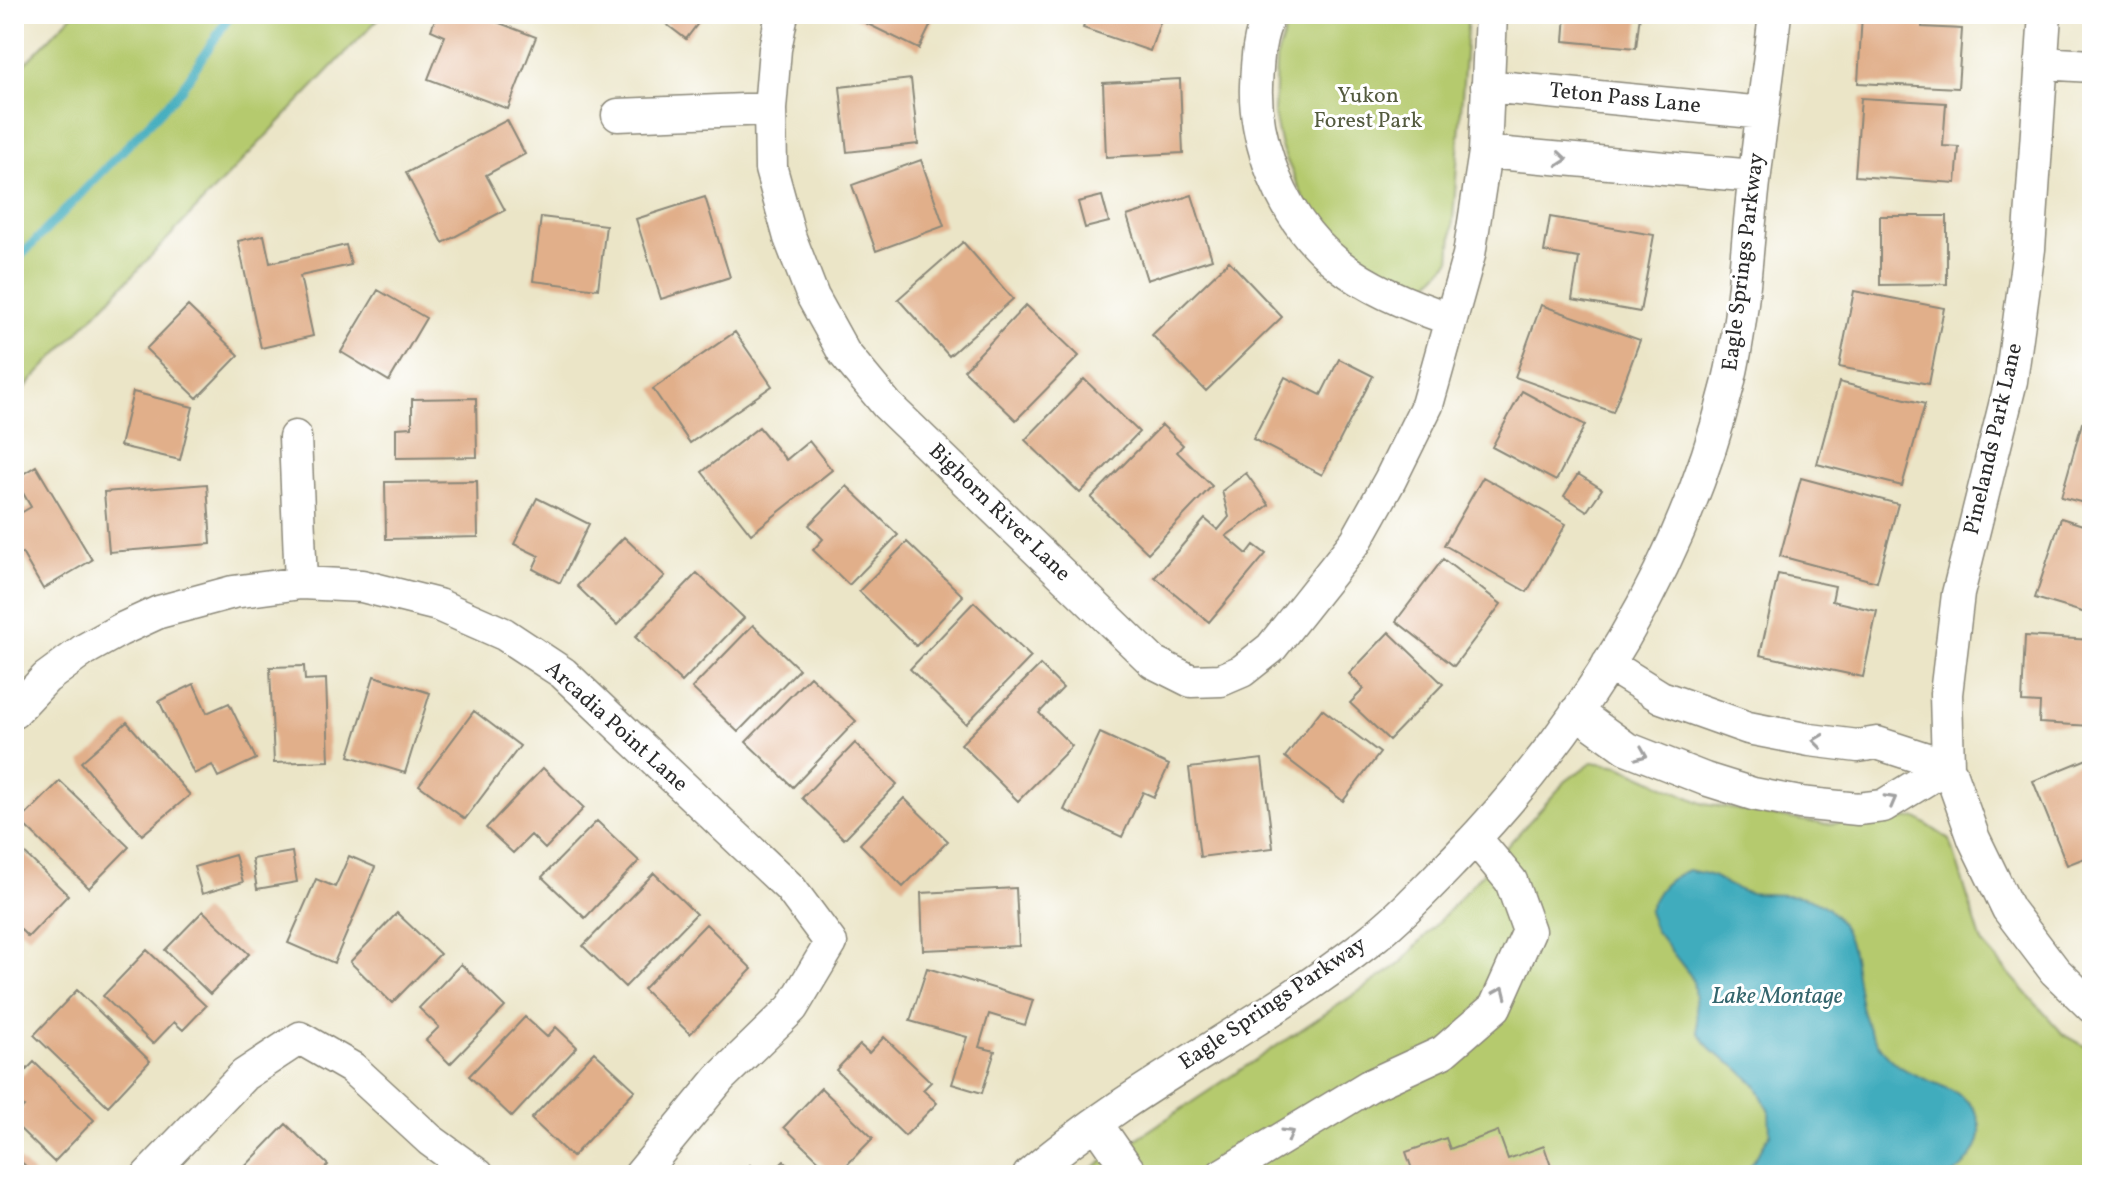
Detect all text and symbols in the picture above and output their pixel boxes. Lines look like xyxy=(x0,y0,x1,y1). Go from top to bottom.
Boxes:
street label: Teton Pass Lane xyxy=(1548,76,1702,122)
park label: Yukon Forest Park xyxy=(1313,81,1423,137)
one-way arrow xyxy=(1556,150,1569,167)
street label: Eagle Springs Parkway xyxy=(1715,151,1773,373)
street label: Pinelands Park Lane xyxy=(1957,340,2031,538)
street label: Bighorn River Lane xyxy=(921,437,1077,589)
street label: Arcadia Point Lane xyxy=(538,654,694,800)
one-way arrow xyxy=(1811,733,1825,750)
one-way arrow xyxy=(1634,744,1648,761)
one-way arrow xyxy=(1883,794,1898,809)
street label: Eagle Springs Parkway xyxy=(1173,930,1373,1078)
water label: Lake Montage xyxy=(1711,980,1843,1014)
one-way arrow xyxy=(1492,986,1508,1001)
one-way arrow xyxy=(1279,1128,1294,1143)

